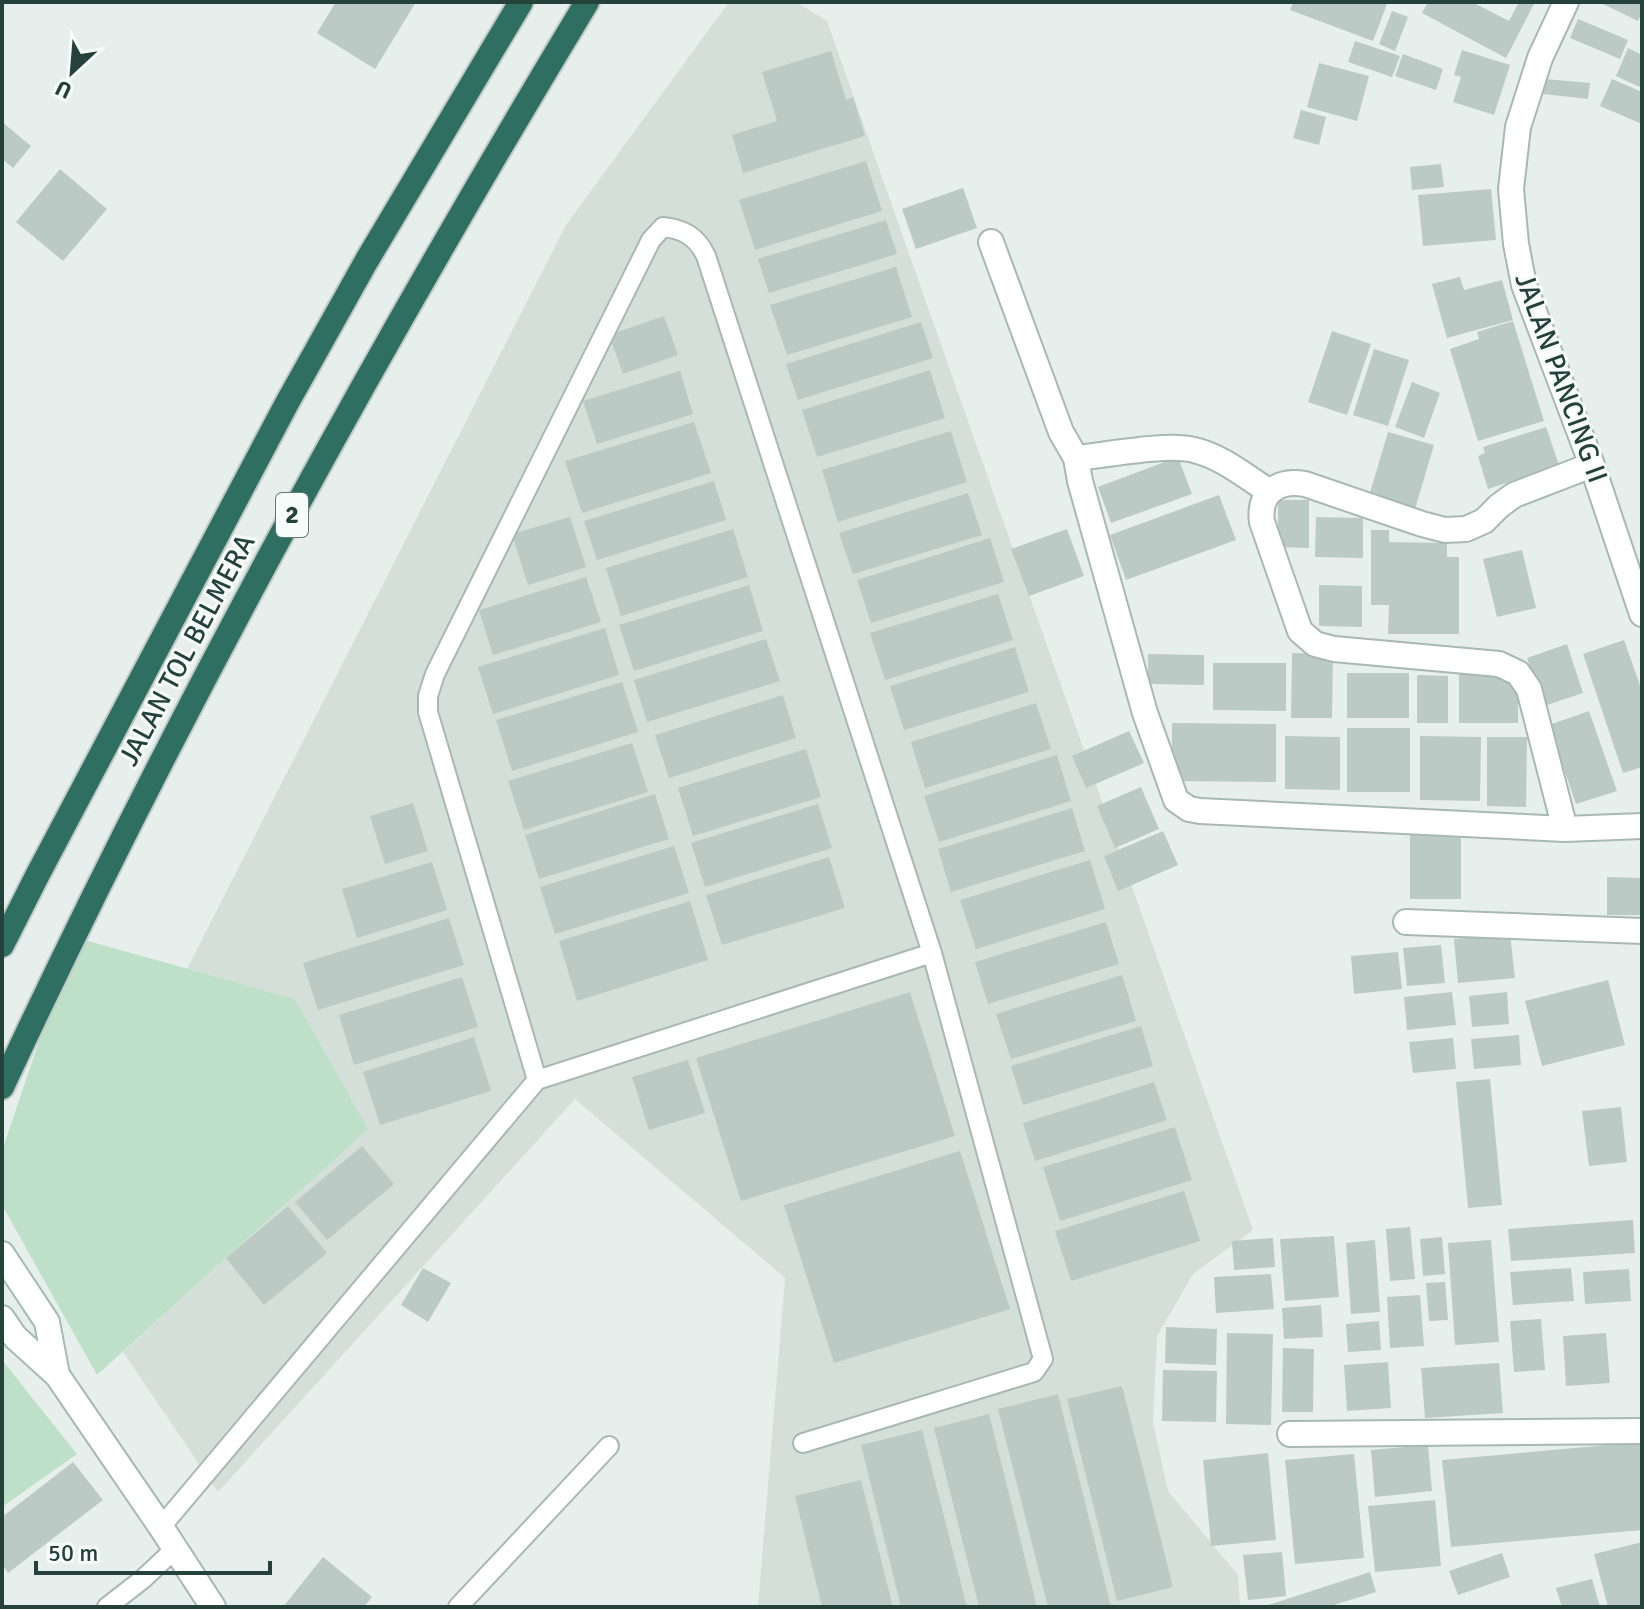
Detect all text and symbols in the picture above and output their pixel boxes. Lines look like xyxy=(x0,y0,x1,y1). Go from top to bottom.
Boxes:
north arrow xyxy=(32,32,112,112)
text: U xyxy=(51,74,76,105)
street label: JALAN PANCING II xyxy=(1507,268,1615,488)
road number: 2 xyxy=(276,493,308,537)
street label: JALAN TOL BELMERA xyxy=(112,528,262,772)
scale bar xyxy=(36,1525,270,1575)
text: 50 m xyxy=(48,1538,98,1568)

